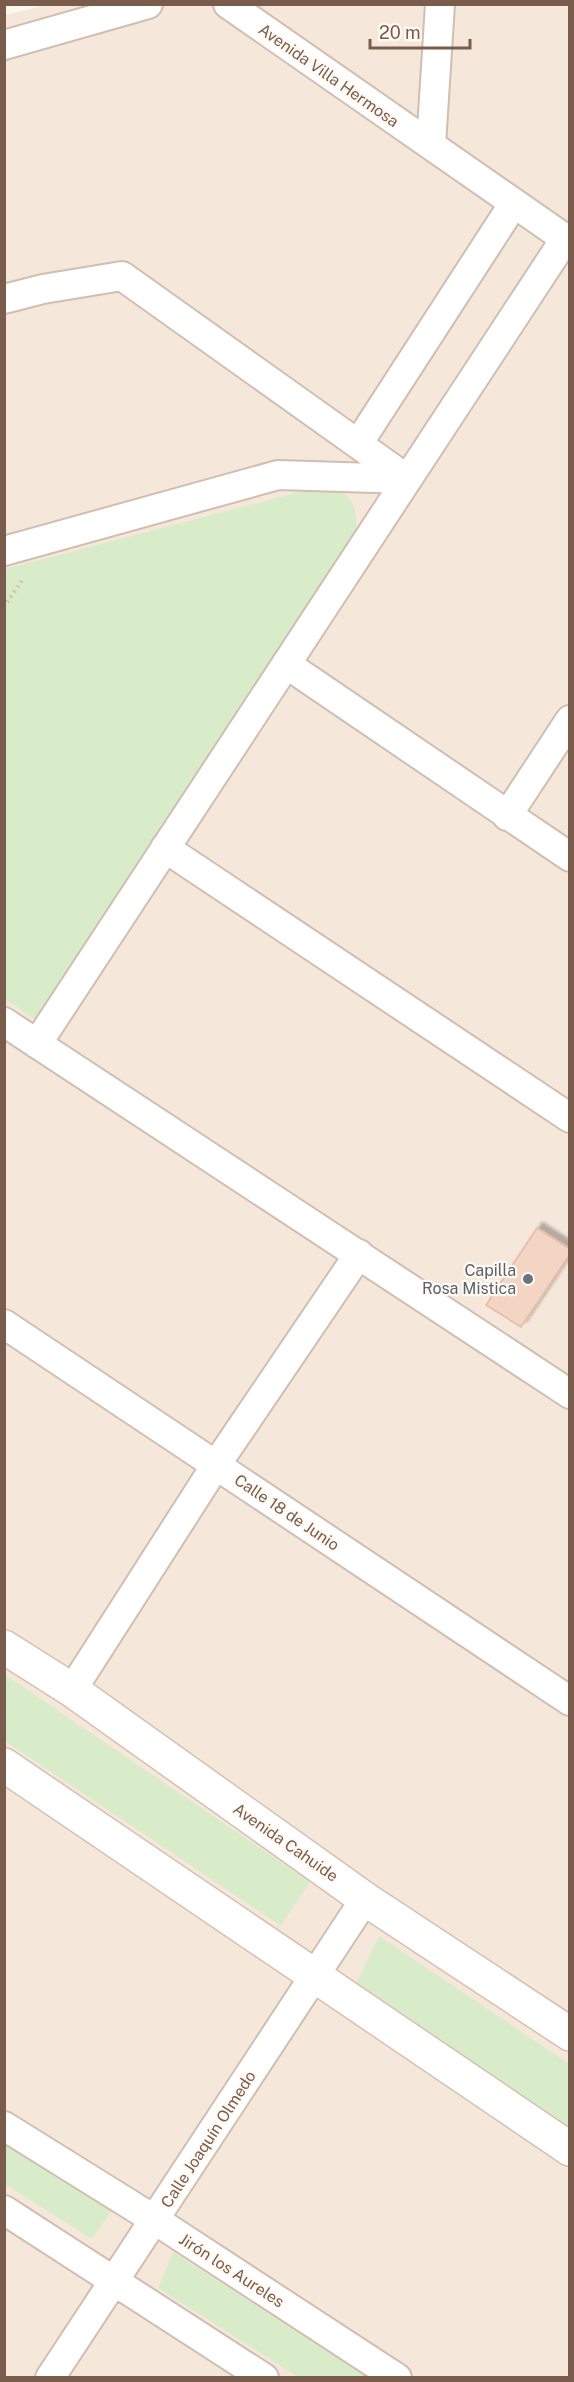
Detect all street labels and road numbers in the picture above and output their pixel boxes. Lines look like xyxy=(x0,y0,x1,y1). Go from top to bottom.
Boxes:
street label: Avenida Villa Hermosa xyxy=(255,20,402,131)
street label: Calle 18 de Junio xyxy=(231,1470,343,1555)
street label: Avenida Cahuide xyxy=(230,1799,342,1886)
street label: Calle Joaquín Olmedo xyxy=(157,2067,260,2211)
street label: Jirón los Aureles xyxy=(176,2229,288,2311)

